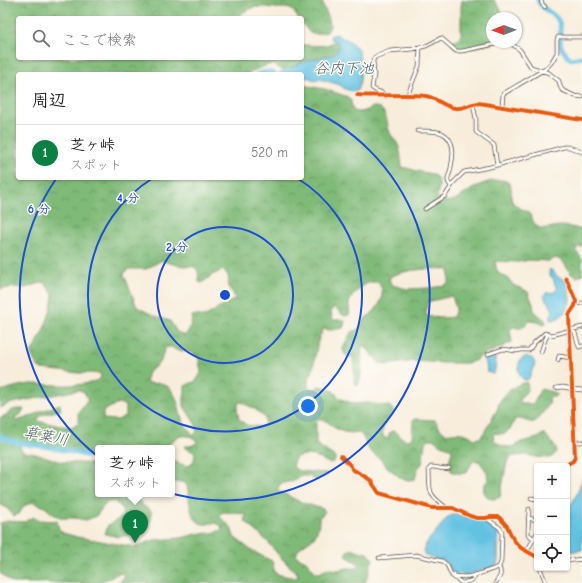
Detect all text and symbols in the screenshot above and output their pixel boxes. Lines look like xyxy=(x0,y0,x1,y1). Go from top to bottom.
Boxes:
north arrow xyxy=(486,12,522,48)
search box xyxy=(16,16,304,60)
icon: search xyxy=(30,27,52,49)
text: ここで検索 xyxy=(62,31,137,49)
water label: 谷内下池 xyxy=(314,59,375,77)
text: 周辺 xyxy=(32,91,66,110)
text: 芝ヶ峠 xyxy=(70,136,115,154)
text: 1 xyxy=(42,145,48,160)
text: 520 m xyxy=(251,145,288,160)
text: スポット xyxy=(70,157,122,172)
text: 4 分 xyxy=(117,191,139,205)
text: 6 分 xyxy=(28,202,50,216)
text: 2 分 xyxy=(166,240,188,254)
centre of rings xyxy=(218,288,232,302)
your location xyxy=(298,396,318,416)
water label: 草葉川 xyxy=(22,423,70,449)
popup xyxy=(95,445,175,497)
text: 芝ヶ峠 xyxy=(109,454,154,472)
map controls xyxy=(534,463,570,571)
button: + xyxy=(534,463,570,499)
text: スポット xyxy=(109,475,161,490)
button: − xyxy=(534,499,570,535)
pin: 1 xyxy=(122,510,148,543)
button: locate xyxy=(534,535,570,571)

